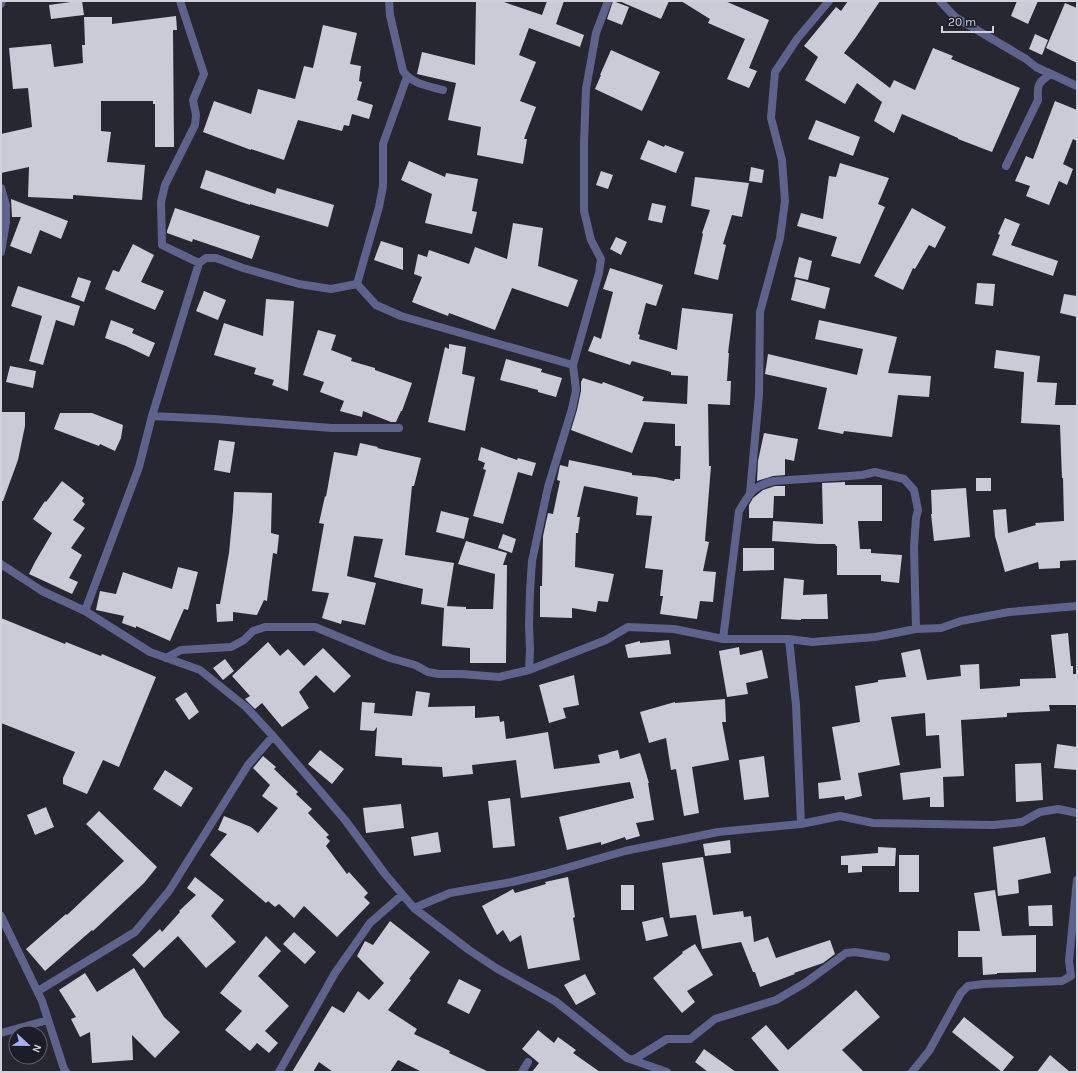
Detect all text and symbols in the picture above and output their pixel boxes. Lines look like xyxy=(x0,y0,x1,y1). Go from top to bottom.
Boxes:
scale bar xyxy=(942,8,993,34)
text: 20 m xyxy=(948,15,976,29)
north arrow xyxy=(8,1025,48,1065)
text: N xyxy=(29,1042,44,1055)

